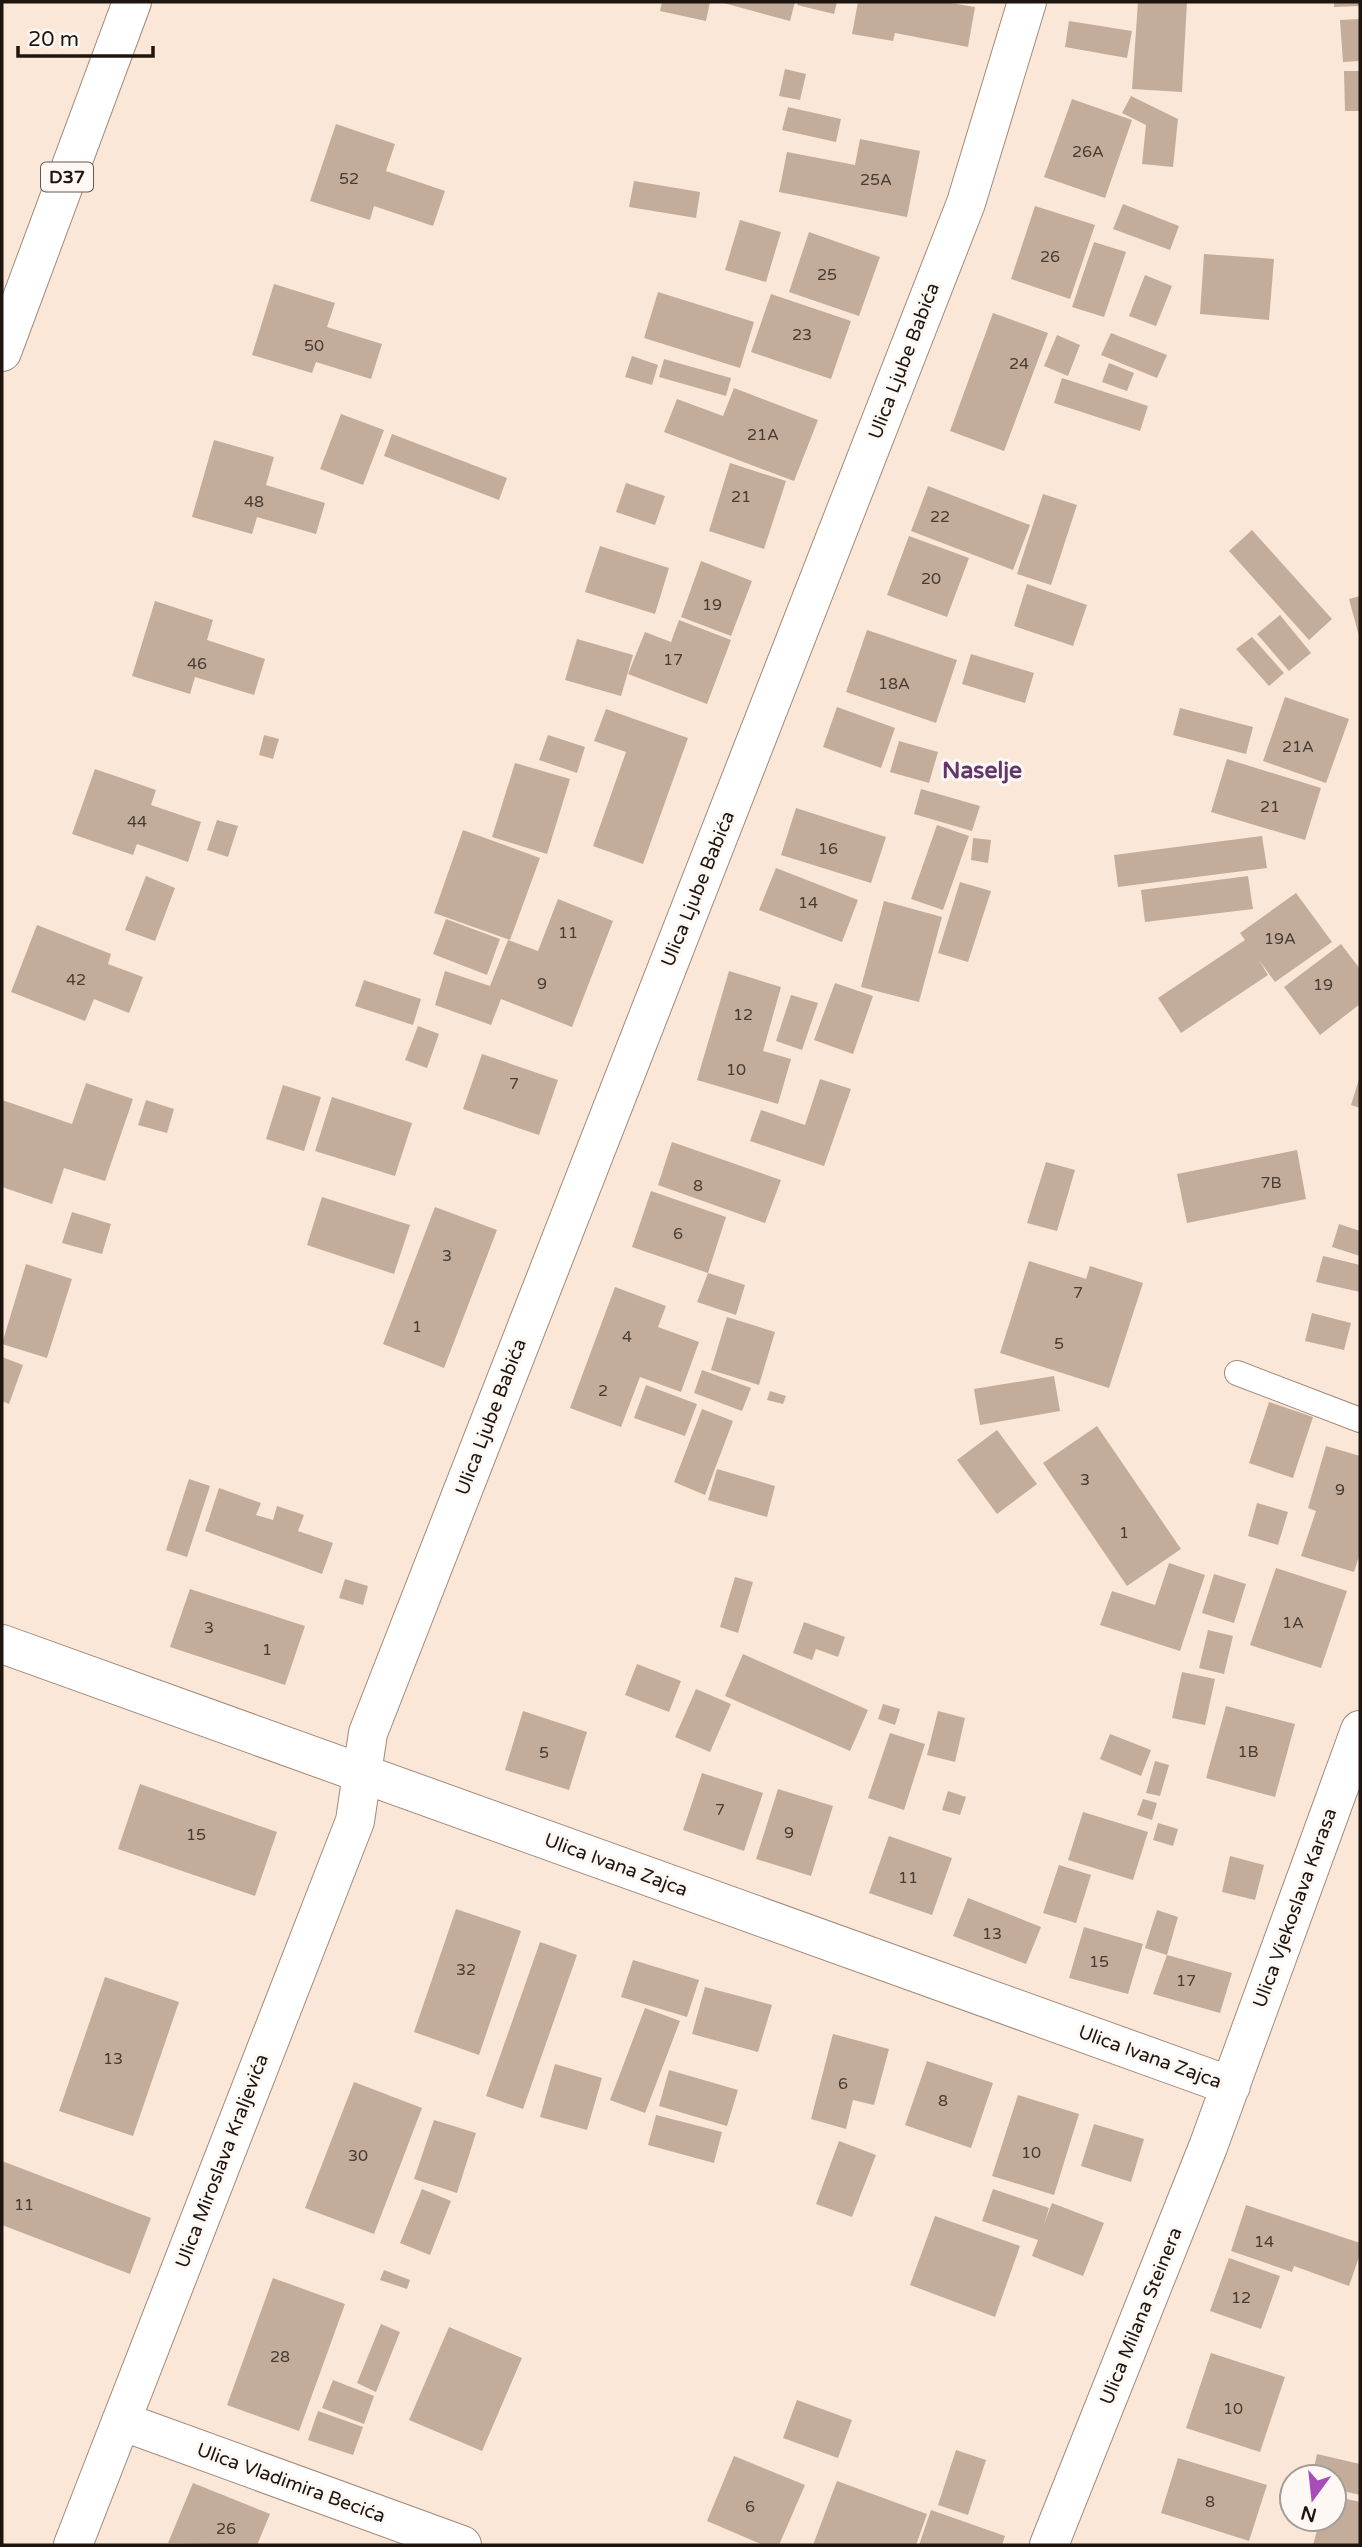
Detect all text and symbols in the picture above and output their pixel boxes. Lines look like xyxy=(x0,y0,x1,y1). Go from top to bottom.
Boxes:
scale bar xyxy=(18,14,152,58)
text: 20 m xyxy=(28,27,79,52)
house number: 26A xyxy=(1072,142,1104,162)
road number: D37 xyxy=(41,162,93,192)
house number: 52 xyxy=(339,169,359,189)
house number: 25A xyxy=(860,170,892,190)
house number: 26 xyxy=(1040,247,1060,267)
house number: 25 xyxy=(817,265,837,285)
street label: Ulica Ljube Babića xyxy=(864,280,944,442)
house number: 23 xyxy=(792,325,812,345)
house number: 50 xyxy=(304,336,324,356)
house number: 24 xyxy=(1009,354,1029,374)
house number: 21A xyxy=(747,425,779,445)
house number: 21 xyxy=(731,487,751,507)
house number: 48 xyxy=(244,492,264,512)
house number: 22 xyxy=(930,507,950,527)
house number: 20 xyxy=(921,569,941,589)
house number: 19 xyxy=(702,595,722,615)
house number: 17 xyxy=(663,650,683,670)
house number: 46 xyxy=(187,654,207,674)
house number: 18A xyxy=(878,674,910,694)
house number: 21A xyxy=(1282,737,1314,757)
district label: Naselje xyxy=(942,757,1022,785)
house number: 21 xyxy=(1260,797,1280,817)
street label: Ulica Ljube Babića xyxy=(657,808,739,970)
house number: 44 xyxy=(127,812,147,832)
house number: 16 xyxy=(818,839,838,859)
house number: 14 xyxy=(798,893,818,913)
house number: 11 xyxy=(558,923,578,943)
house number: 19A xyxy=(1264,929,1296,949)
house number: 42 xyxy=(66,970,86,990)
house number: 9 xyxy=(537,974,547,994)
house number: 19 xyxy=(1313,975,1333,995)
house number: 12 xyxy=(733,1005,753,1025)
house number: 10 xyxy=(726,1060,746,1080)
house number: 7 xyxy=(509,1074,519,1094)
house number: 7B xyxy=(1260,1173,1282,1193)
house number: 8 xyxy=(693,1176,703,1196)
house number: 6 xyxy=(673,1224,683,1244)
house number: 3 xyxy=(442,1246,452,1266)
house number: 7 xyxy=(1073,1283,1083,1303)
house number: 1 xyxy=(412,1317,422,1337)
house number: 4 xyxy=(622,1327,632,1347)
house number: 5 xyxy=(1054,1334,1064,1354)
street label: Ulica Ljube Babića xyxy=(451,1336,531,1498)
house number: 2 xyxy=(598,1381,608,1401)
house number: 3 xyxy=(1080,1470,1090,1490)
house number: 9 xyxy=(1335,1480,1345,1500)
house number: 1 xyxy=(1119,1523,1129,1543)
house number: 1A xyxy=(1282,1613,1304,1633)
house number: 3 xyxy=(204,1618,214,1638)
house number: 1 xyxy=(262,1640,272,1660)
house number: 1B xyxy=(1237,1742,1259,1762)
house number: 5 xyxy=(539,1743,549,1763)
house number: 7 xyxy=(715,1800,725,1820)
street label: Ulica Vjekoslava Karasa xyxy=(1249,1805,1341,2011)
house number: 9 xyxy=(784,1823,794,1843)
house number: 15 xyxy=(186,1825,206,1845)
street label: Ulica Ivana Zajca xyxy=(541,1829,691,1901)
house number: 11 xyxy=(898,1868,918,1888)
house number: 13 xyxy=(982,1924,1002,1944)
house number: 15 xyxy=(1089,1952,1109,1972)
house number: 32 xyxy=(456,1960,476,1980)
house number: 17 xyxy=(1176,1971,1196,1991)
street label: Ulica Ivana Zajca xyxy=(1075,2021,1225,2093)
house number: 13 xyxy=(103,2049,123,2069)
street label: Ulica Miroslava Kraljevića xyxy=(171,2051,273,2271)
house number: 6 xyxy=(838,2074,848,2094)
house number: 8 xyxy=(938,2091,948,2111)
house number: 10 xyxy=(1021,2143,1041,2163)
house number: 30 xyxy=(348,2146,368,2166)
house number: 11 xyxy=(14,2195,34,2215)
street label: Ulica Milana Steinera xyxy=(1095,2224,1187,2408)
house number: 14 xyxy=(1254,2232,1274,2252)
house number: 12 xyxy=(1231,2288,1251,2308)
house number: 28 xyxy=(270,2347,290,2367)
house number: 10 xyxy=(1223,2399,1243,2419)
street label: Ulica Vladimira Becića xyxy=(194,2439,388,2527)
north arrow xyxy=(1278,2463,1348,2533)
house number: 8 xyxy=(1205,2492,1215,2512)
house number: 6 xyxy=(745,2497,755,2517)
text: N xyxy=(1299,2501,1319,2526)
house number: 26 xyxy=(216,2519,236,2539)

